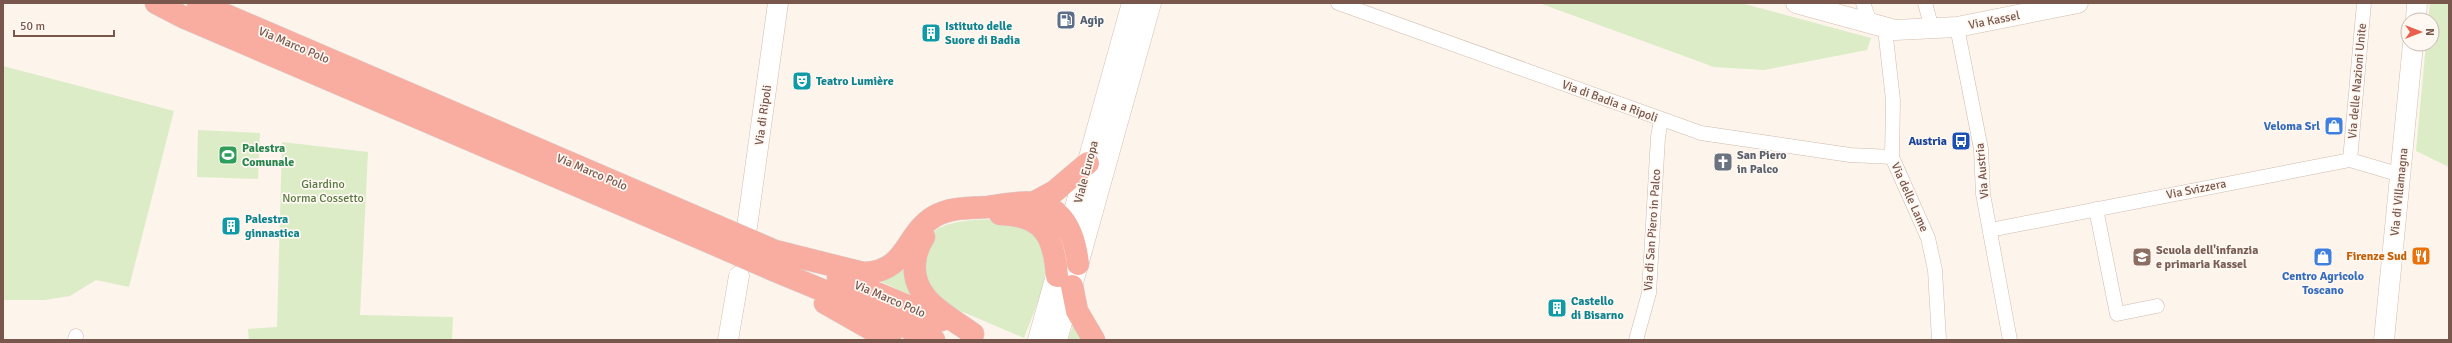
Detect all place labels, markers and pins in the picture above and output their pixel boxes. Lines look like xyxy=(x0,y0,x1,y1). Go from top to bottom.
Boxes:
fuel station icon: Agip xyxy=(1055,9,1077,31)
place label: Agip xyxy=(1080,13,1105,28)
place label: Istituto delle Suore di Badia xyxy=(945,19,1020,48)
building icon: Istituto delle Suore di Badia xyxy=(920,22,942,44)
theatre icon: Teatro Lumière xyxy=(791,70,813,92)
place label: Teatro Lumière xyxy=(816,74,894,89)
shop icon: Veloma Srl xyxy=(2323,115,2345,137)
place label: Veloma Srl xyxy=(2264,119,2320,134)
bus stop icon: Austria xyxy=(1950,130,1972,152)
place label: Austria xyxy=(1908,134,1947,149)
place label: Palestra Comunale xyxy=(242,141,294,170)
sports icon: Palestra Comunale xyxy=(217,144,239,166)
place label: San Piero in Palco xyxy=(1737,148,1787,177)
church icon: San Piero in Palco xyxy=(1712,151,1734,173)
place label: Palestra ginnastica xyxy=(245,212,300,241)
building icon: Palestra ginnastica xyxy=(220,215,242,237)
place label: Scuola dell'infanzia e primaria Kassel xyxy=(2156,243,2258,272)
restaurant icon: Firenze Sud xyxy=(2410,245,2432,267)
school or university icon: Scuola dell'infanzia e primaria Kassel xyxy=(2131,246,2153,268)
shop icon: Centro Agricolo Toscano xyxy=(2312,246,2334,268)
place label: Firenze Sud xyxy=(2346,249,2408,264)
place label: Centro Agricolo Toscano xyxy=(2282,269,2364,298)
place label: Castello di Bisarno xyxy=(1571,294,1624,323)
building icon: Castello di Bisarno xyxy=(1546,297,1568,319)

